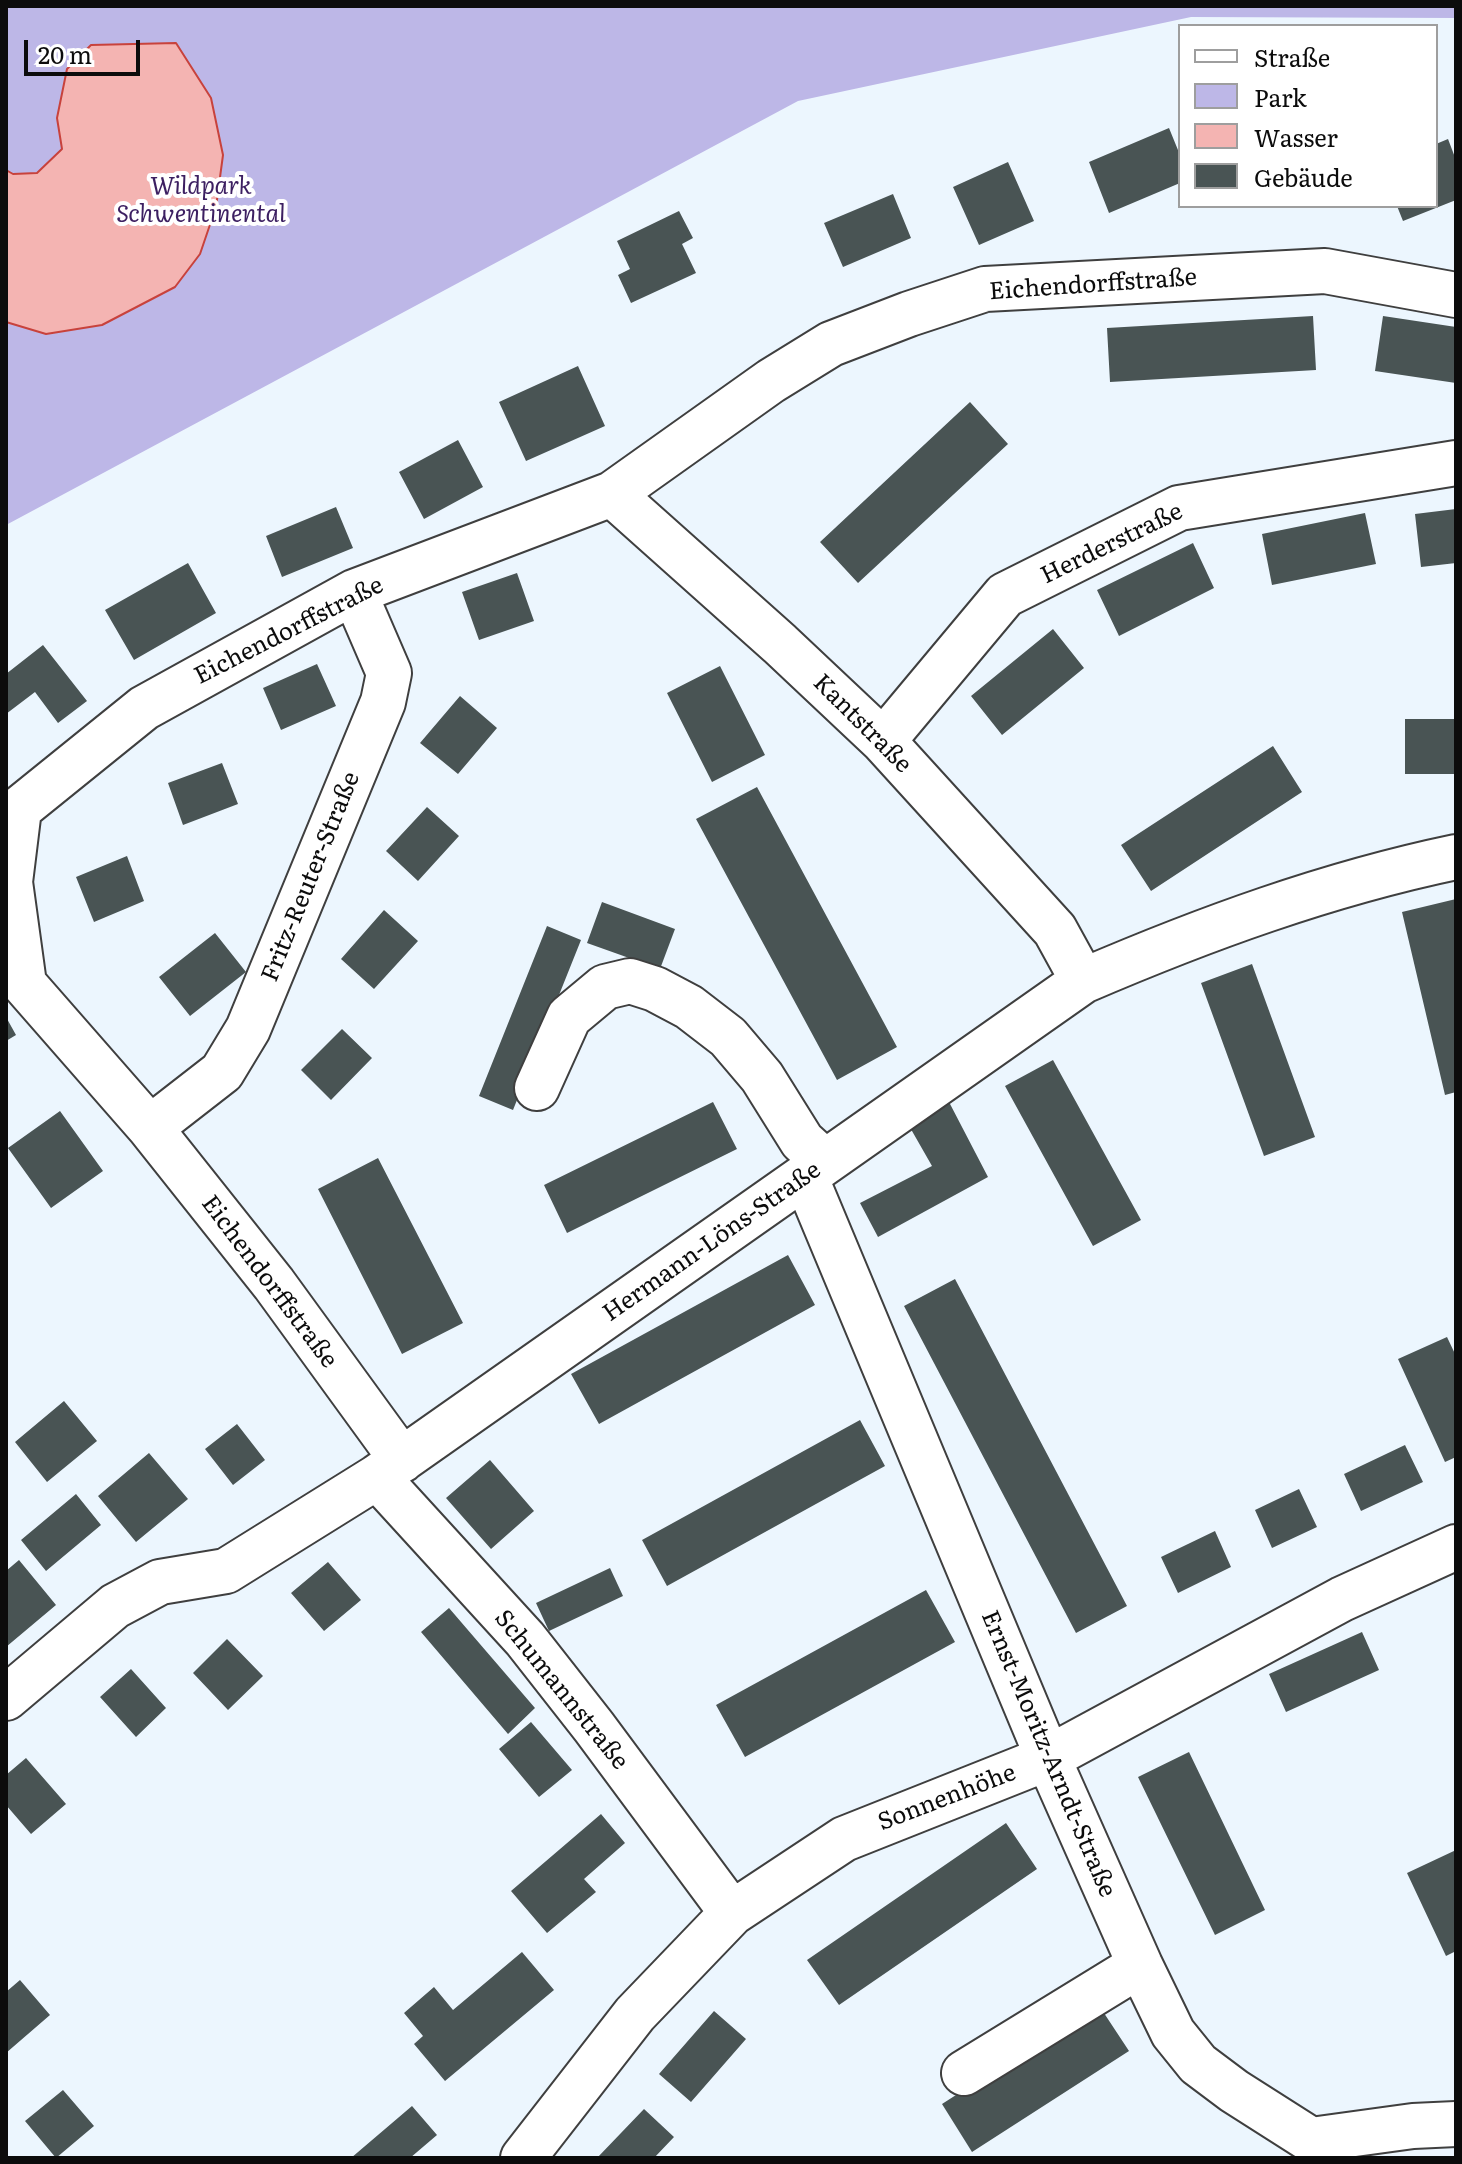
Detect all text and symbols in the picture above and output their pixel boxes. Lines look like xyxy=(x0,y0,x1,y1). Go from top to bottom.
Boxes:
scale bar xyxy=(28,24,144,74)
legend xyxy=(1178,24,1438,208)
text: 20 m xyxy=(38,36,92,71)
text: Straße xyxy=(1254,39,1330,74)
text: Park xyxy=(1254,79,1307,114)
text: Wasser xyxy=(1254,119,1338,154)
text: Gebäude xyxy=(1254,159,1353,194)
park label: Wildpark Schwentinental xyxy=(116,173,286,229)
street label: Eichendorffstraße xyxy=(988,263,1198,307)
street label: Herderstraße xyxy=(1036,497,1188,591)
street label: Eichendorffstraße xyxy=(190,571,388,691)
street label: Kantstraße xyxy=(807,669,917,779)
street label: Fritz-Reuter-Straße xyxy=(256,768,366,986)
street label: Hermann-Löns-Straße xyxy=(598,1156,826,1328)
street label: Eichendorffstraße xyxy=(195,1190,343,1374)
street label: Schumannstraße xyxy=(488,1604,634,1776)
street label: Ernst-Moritz-Arndt-Straße xyxy=(974,1606,1122,1902)
street label: Sonnenhöhe xyxy=(874,1759,1020,1837)

